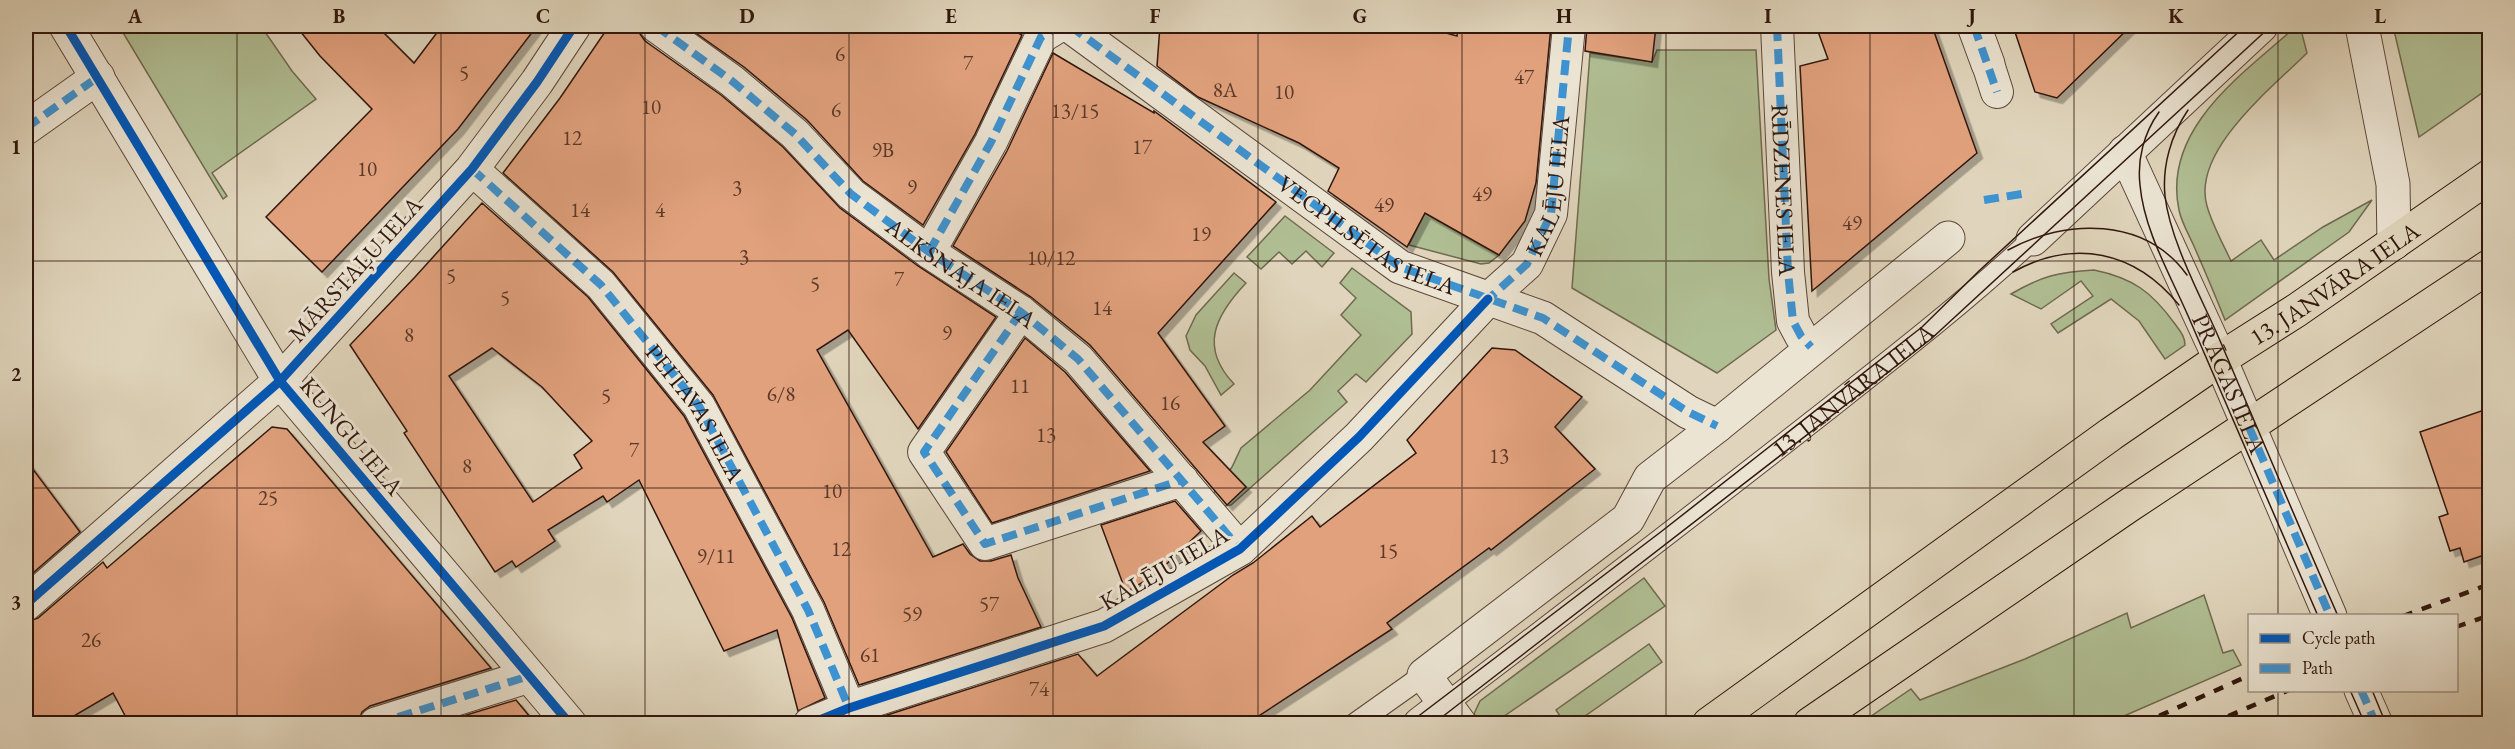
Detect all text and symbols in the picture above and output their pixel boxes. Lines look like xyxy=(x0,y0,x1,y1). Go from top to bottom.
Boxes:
text: A xyxy=(127,3,143,29)
text: B xyxy=(333,3,345,29)
text: C xyxy=(536,3,550,29)
text: D xyxy=(739,3,755,29)
text: E xyxy=(945,3,957,29)
text: F xyxy=(1150,3,1161,29)
text: G xyxy=(1353,3,1367,29)
text: H xyxy=(1556,3,1572,29)
text: I xyxy=(1764,3,1772,29)
text: J xyxy=(1966,3,1976,29)
text: K xyxy=(2168,3,2184,29)
text: L xyxy=(2374,3,2386,29)
house number: 6 xyxy=(835,40,845,67)
house number: 7 xyxy=(963,49,974,76)
house number: 5 xyxy=(459,59,469,86)
house number: 47 xyxy=(1514,63,1535,90)
house number: 8A xyxy=(1213,76,1238,103)
house number: 10 xyxy=(1274,78,1294,105)
house number: 10 xyxy=(641,93,661,120)
house number: 6 xyxy=(831,96,841,123)
house number: 13/15 xyxy=(1051,97,1099,124)
street label: RĪDZENES IELA xyxy=(1765,103,1804,277)
street label: KALĒJU IELA xyxy=(1518,114,1576,261)
house number: 12 xyxy=(562,124,582,151)
house number: 17 xyxy=(1132,133,1153,160)
text: 1 xyxy=(11,134,21,160)
house number: 9B xyxy=(872,136,894,163)
house number: 10 xyxy=(357,155,377,182)
street label: VECPILSĒTAS IELA xyxy=(1272,167,1461,301)
house number: 9 xyxy=(907,173,917,200)
house number: 3 xyxy=(732,174,742,201)
house number: 49 xyxy=(1472,180,1492,207)
street label: MĀRSTAĻU IELA xyxy=(281,189,429,348)
house number: 49 xyxy=(1374,191,1394,218)
house number: 14 xyxy=(570,196,591,223)
house number: 4 xyxy=(655,196,666,223)
house number: 49 xyxy=(1842,209,1862,236)
street label: ALKSNĀJA IELA xyxy=(879,210,1044,335)
street label: 13. JANVĀRA IELA xyxy=(2243,214,2425,352)
house number: 19 xyxy=(1191,220,1211,247)
house number: 3 xyxy=(739,243,749,270)
house number: 10/12 xyxy=(1027,244,1075,271)
house number: 5 xyxy=(446,262,456,289)
house number: 7 xyxy=(894,265,905,292)
house number: 5 xyxy=(810,270,820,297)
house number: 5 xyxy=(500,284,510,311)
house number: 14 xyxy=(1092,294,1113,321)
street label: PRĀGAS IELA xyxy=(2186,308,2274,458)
street label: 13. JANVĀRA IELA xyxy=(1765,315,1940,463)
house number: 9 xyxy=(942,319,952,346)
house number: 8 xyxy=(404,321,414,348)
street label: PEITAVAS IELA xyxy=(639,337,752,488)
text: 2 xyxy=(11,361,22,387)
street label: KUNGU IELA xyxy=(293,370,411,502)
house number: 11 xyxy=(1010,372,1030,399)
house number: 6/8 xyxy=(767,380,795,407)
house number: 5 xyxy=(601,382,611,409)
house number: 16 xyxy=(1160,389,1180,416)
house number: 13 xyxy=(1036,421,1056,448)
house number: 7 xyxy=(629,436,640,463)
house number: 13 xyxy=(1489,442,1509,469)
house number: 8 xyxy=(462,452,472,479)
house number: 10 xyxy=(822,477,842,504)
house number: 25 xyxy=(258,484,278,511)
street label: KALĒJU IELA xyxy=(1094,519,1234,617)
house number: 12 xyxy=(831,535,851,562)
house number: 15 xyxy=(1378,537,1398,564)
house number: 9/11 xyxy=(697,542,735,569)
text: 3 xyxy=(11,589,21,615)
house number: 57 xyxy=(979,590,1000,617)
house number: 59 xyxy=(902,600,922,627)
legend xyxy=(2248,614,2458,692)
house number: 26 xyxy=(81,626,101,653)
text: Cycle path xyxy=(2302,626,2376,649)
house number: 61 xyxy=(860,641,880,668)
text: Path xyxy=(2302,656,2333,679)
house number: 74 xyxy=(1029,675,1050,702)

